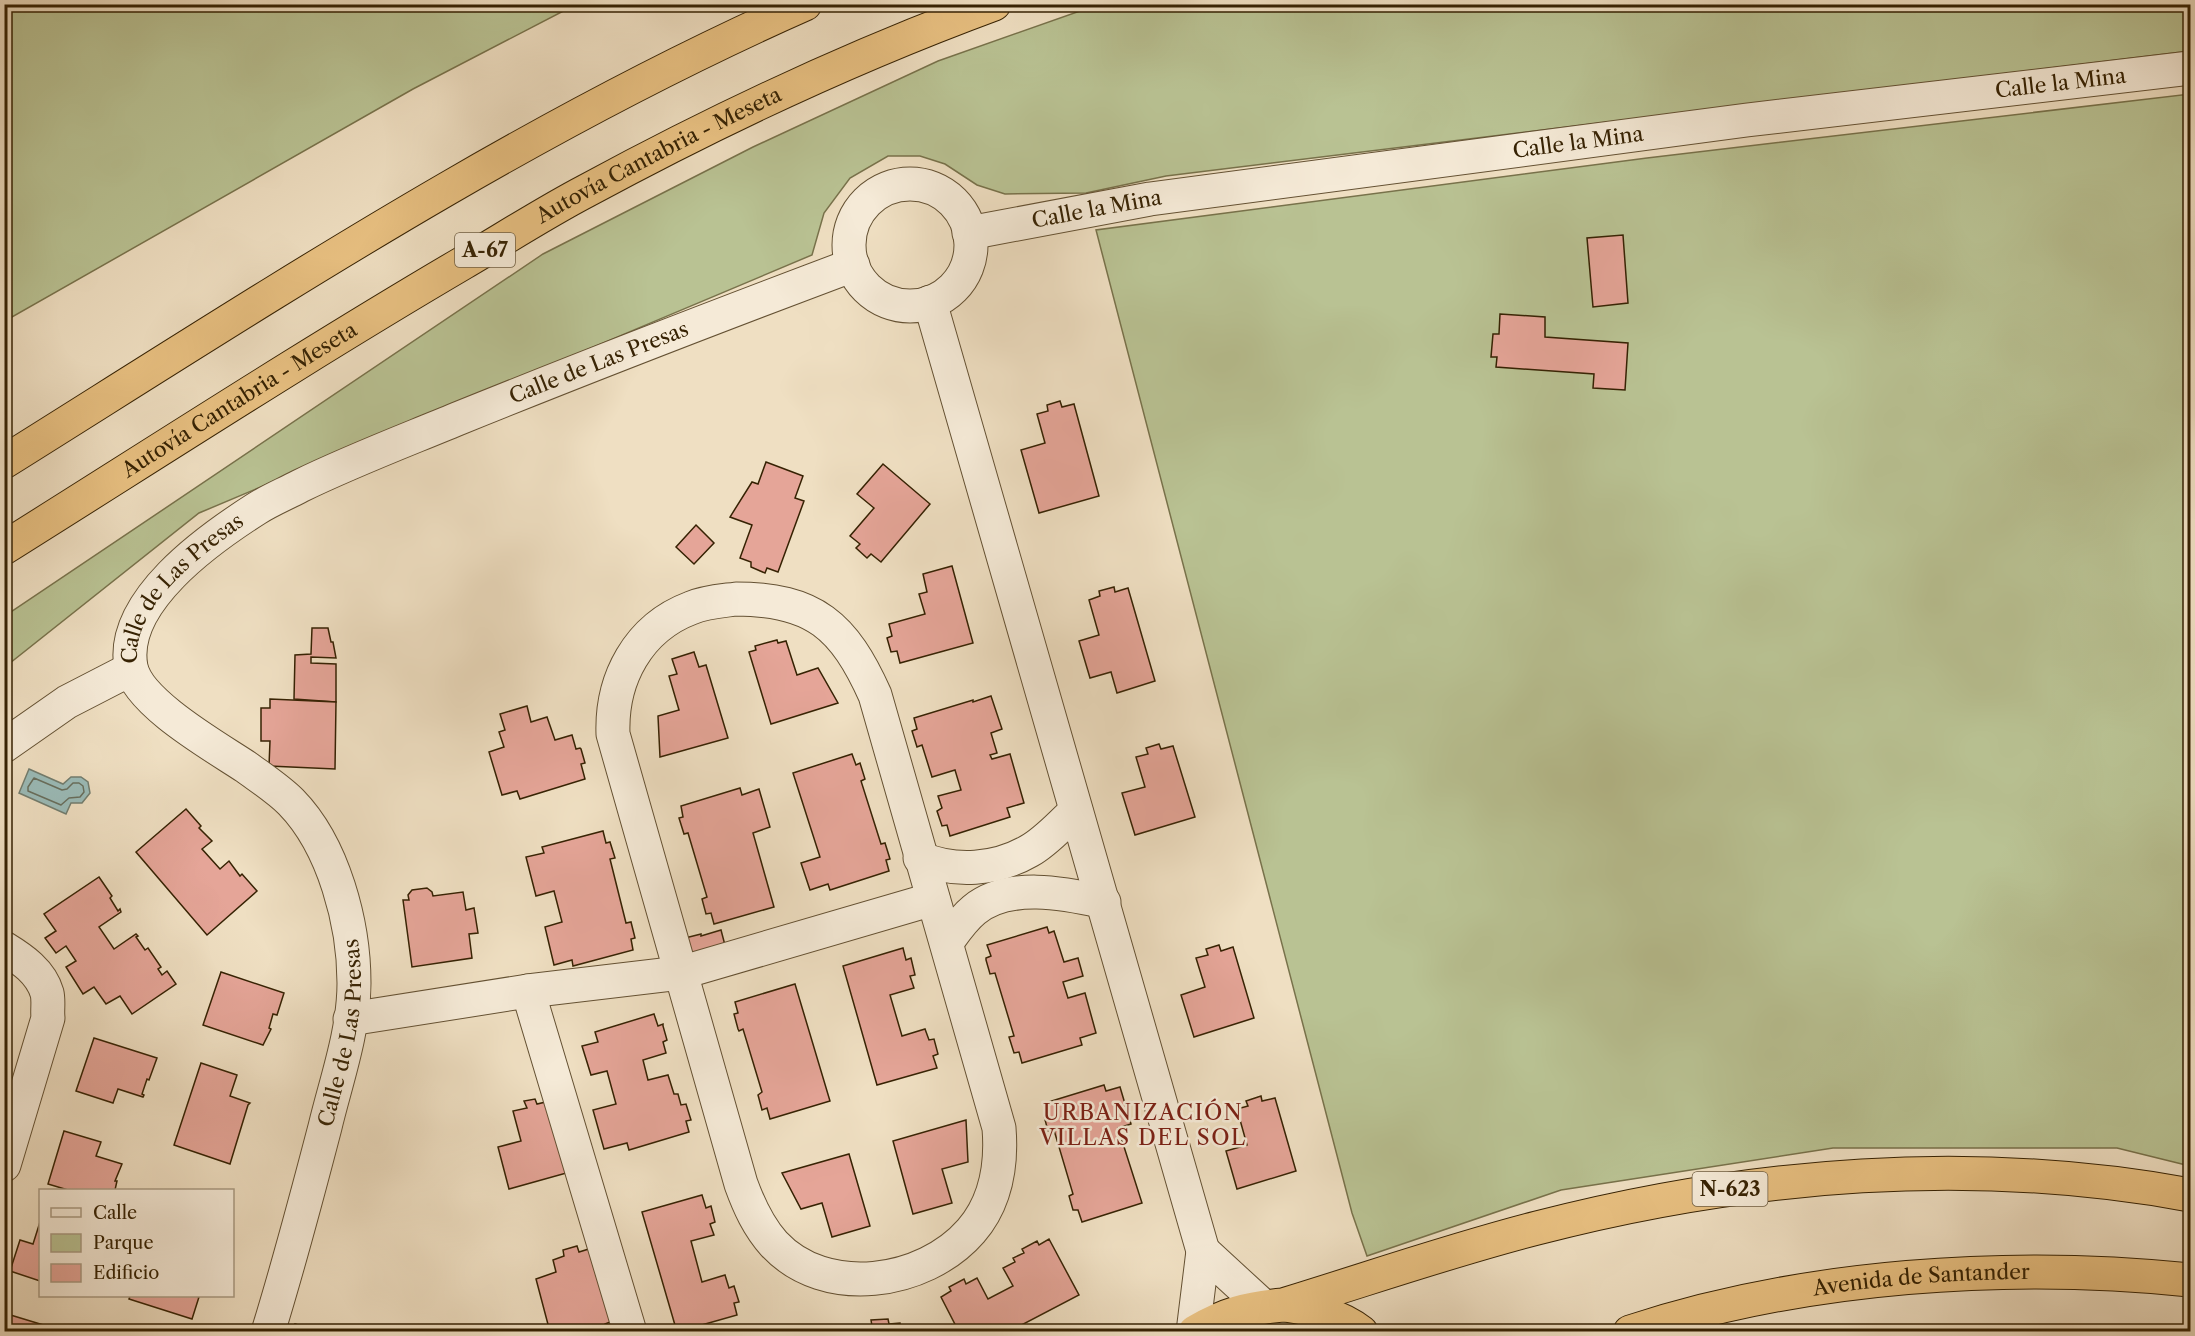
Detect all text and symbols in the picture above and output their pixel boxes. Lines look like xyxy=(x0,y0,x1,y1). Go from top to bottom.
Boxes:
street label: Calle la Mina xyxy=(1994,63,2128,103)
street label: Autovía Cantabria - Meseta xyxy=(530,81,786,229)
street label: Calle la Mina xyxy=(1511,121,1646,163)
street label: Calle la Mina xyxy=(1030,184,1164,233)
road number: A-67 xyxy=(455,233,515,267)
street label: Autovía Cantabria - Meseta xyxy=(116,316,362,483)
street label: Calle de Las Presas xyxy=(505,316,692,409)
street label: Calle de Las Presas xyxy=(117,508,248,663)
street label: Calle de Las Presas xyxy=(313,938,366,1129)
district label: URBANIZACIÓN VILLAS DEL SOL xyxy=(1038,1098,1247,1151)
road number: N-623 xyxy=(1692,1172,1768,1206)
legend xyxy=(39,1189,234,1297)
text: Calle xyxy=(93,1202,137,1224)
text: Parque xyxy=(93,1232,154,1254)
street label: Avenida de Santander xyxy=(1810,1259,2030,1301)
text: Edificio xyxy=(93,1262,159,1284)

